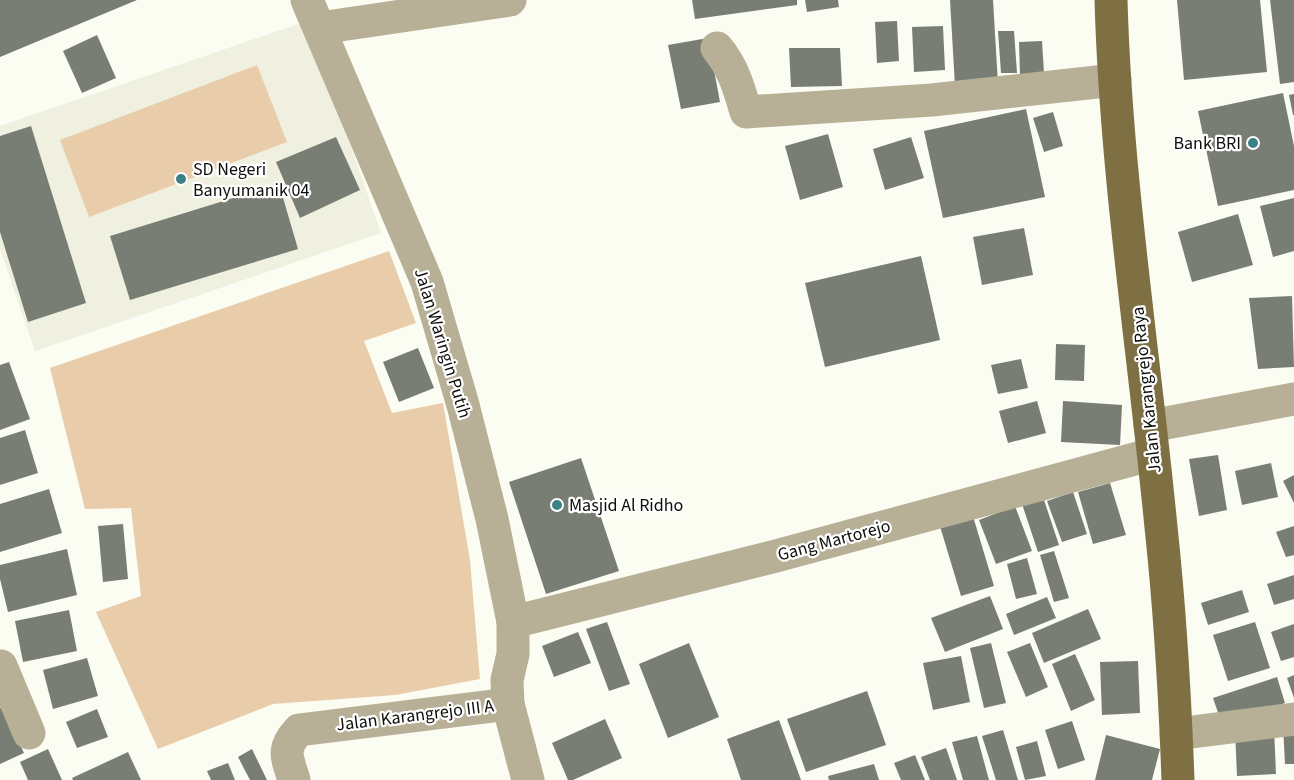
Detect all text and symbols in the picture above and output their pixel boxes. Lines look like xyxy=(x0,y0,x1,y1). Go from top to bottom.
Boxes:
place label: Bank BRI xyxy=(1173,131,1241,156)
marker: Bank BRI xyxy=(1246,136,1260,150)
place label: SD Negeri Banyumanik 04 xyxy=(193,157,309,203)
marker: SD Negeri Banyumanik 04 xyxy=(174,172,188,186)
street label: Jalan Waringin Putih xyxy=(408,265,477,421)
street label: Jalan Karangrejo Raya xyxy=(1125,305,1168,474)
place label: Masjid Al Ridho xyxy=(569,493,683,518)
marker: Masjid Al Ridho xyxy=(550,498,564,512)
street label: Gang Martorejo xyxy=(775,513,893,568)
street label: Jalan Karangrejo III A xyxy=(335,693,495,738)

